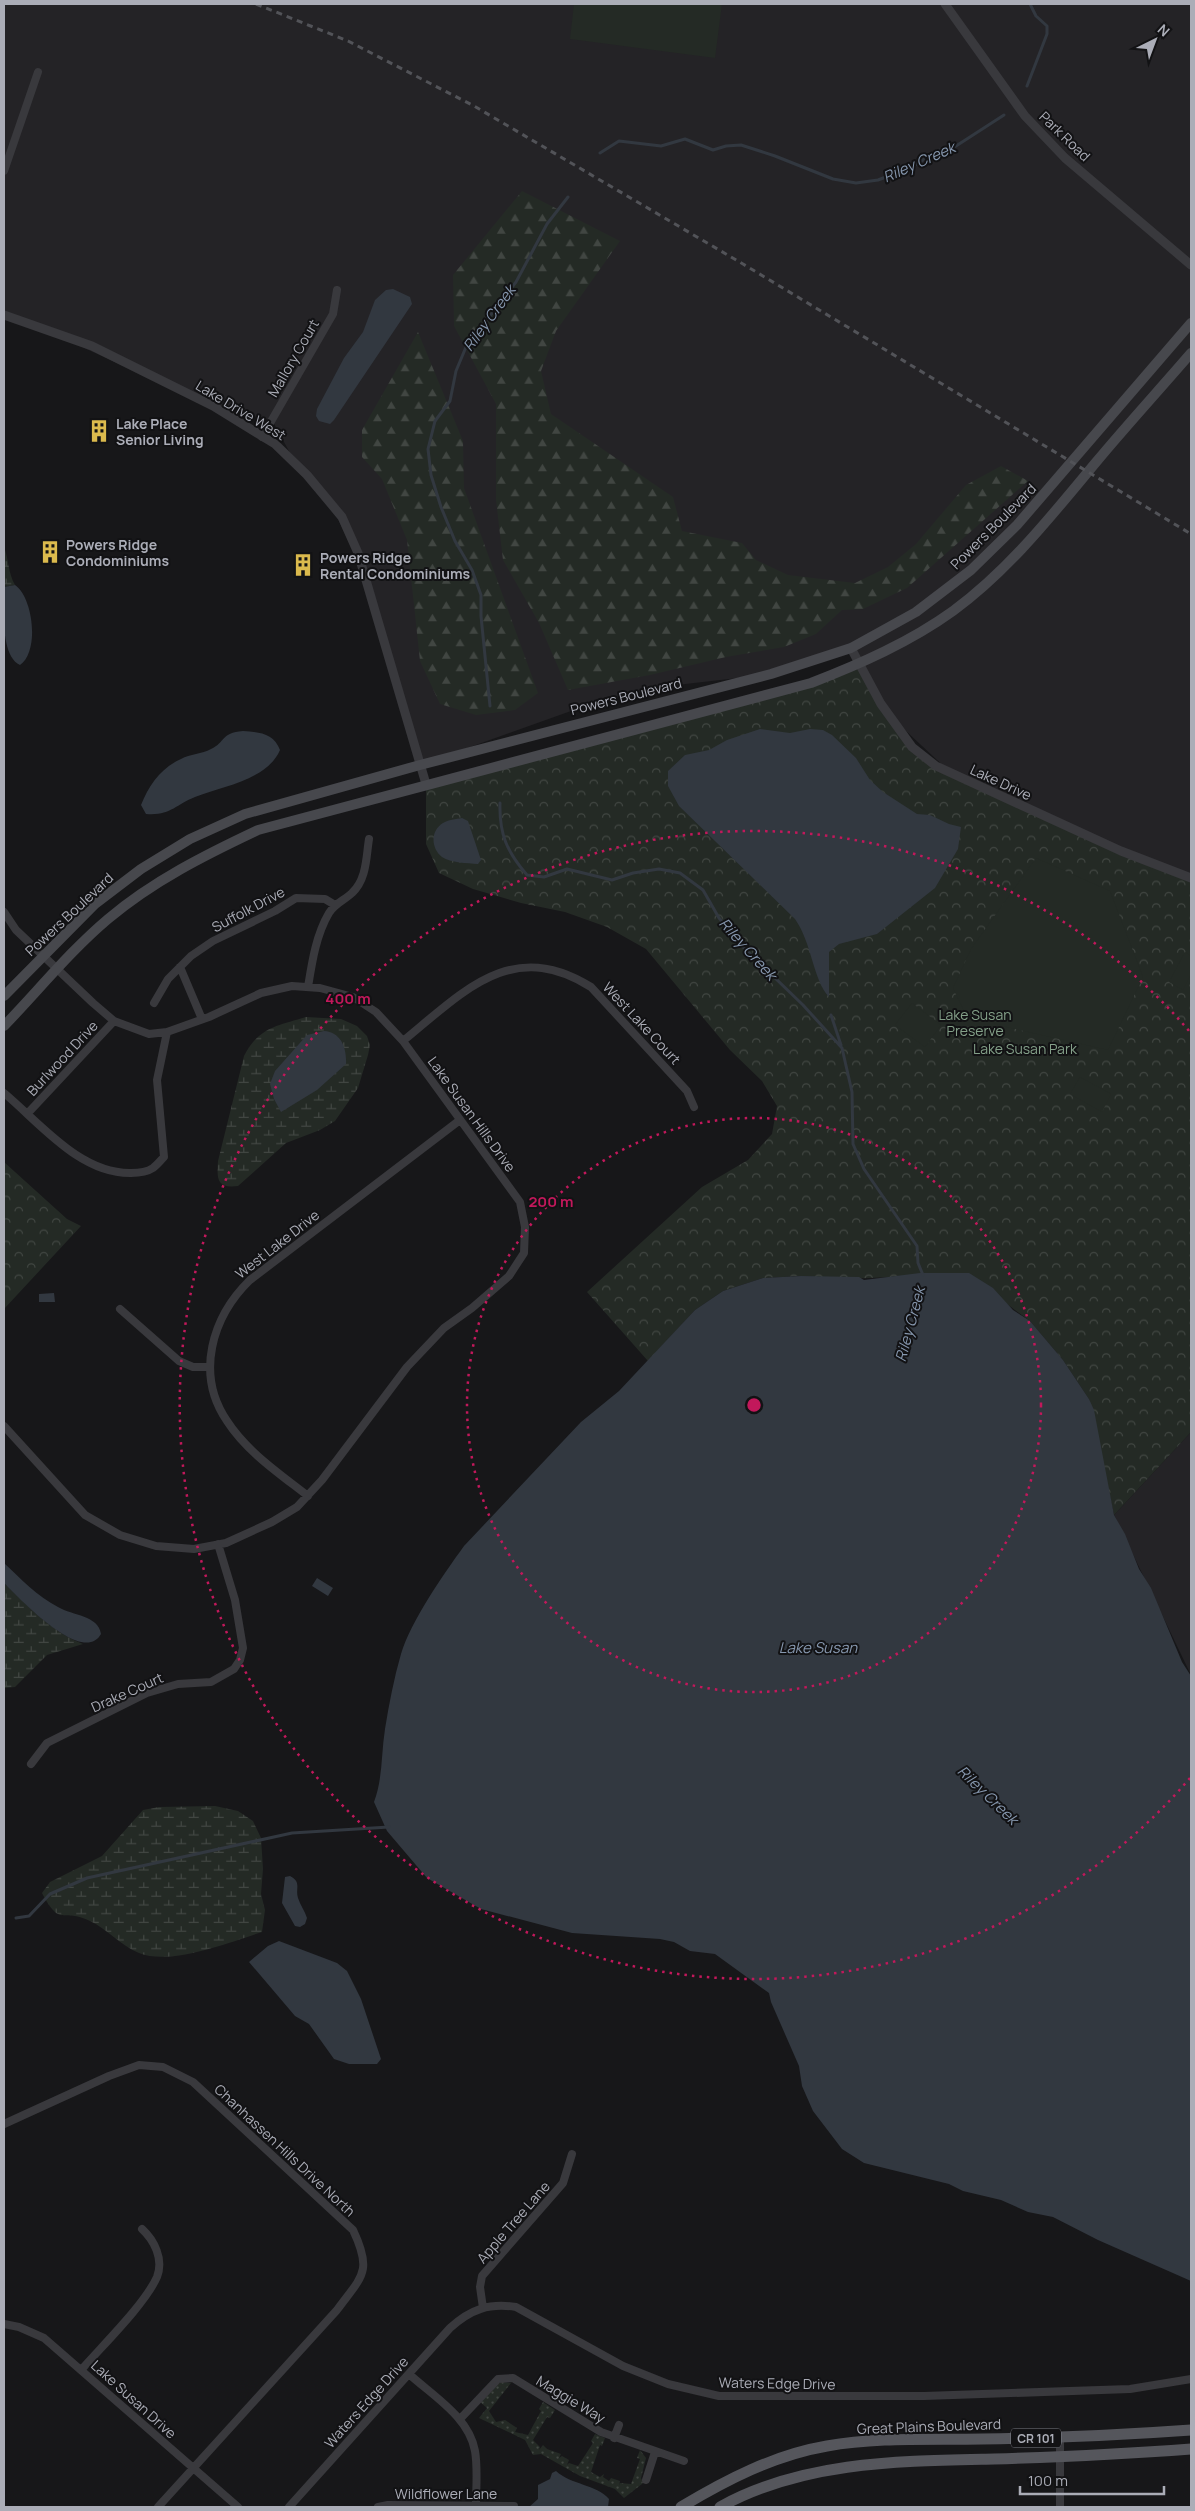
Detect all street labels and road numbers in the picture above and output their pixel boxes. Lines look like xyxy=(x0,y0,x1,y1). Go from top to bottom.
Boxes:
street label: Park Road xyxy=(1035,107,1095,165)
street label: Mallory Court xyxy=(263,315,323,400)
street label: Lake Drive West xyxy=(193,376,290,445)
street label: Powers Boulevard xyxy=(946,479,1040,573)
street label: Powers Boulevard xyxy=(568,673,684,719)
street label: Lake Drive xyxy=(967,760,1035,804)
street label: Powers Boulevard xyxy=(21,868,117,960)
street label: Suffolk Drive xyxy=(208,882,288,936)
street label: West Lake Court xyxy=(599,978,685,1069)
street label: Burlwood Drive xyxy=(22,1016,102,1100)
street label: Lake Susan Hills Drive xyxy=(424,1053,520,1175)
street label: West Lake Drive xyxy=(231,1205,323,1283)
street label: Drake Court xyxy=(88,1668,166,1716)
street label: Chanhassen Hills Drive North xyxy=(210,2080,360,2220)
street label: Apple Tree Lane xyxy=(472,2177,554,2267)
street label: Waters Edge Drive xyxy=(320,2352,412,2452)
street label: Lake Susan Drive xyxy=(87,2356,181,2442)
street label: Maggie Way xyxy=(533,2371,610,2427)
street label: Waters Edge Drive xyxy=(718,2372,836,2394)
street label: Great Plains Boulevard xyxy=(857,2414,1001,2438)
road number: CR 101 xyxy=(1011,2428,1061,2448)
street label: Wildflower Lane xyxy=(395,2484,497,2503)

